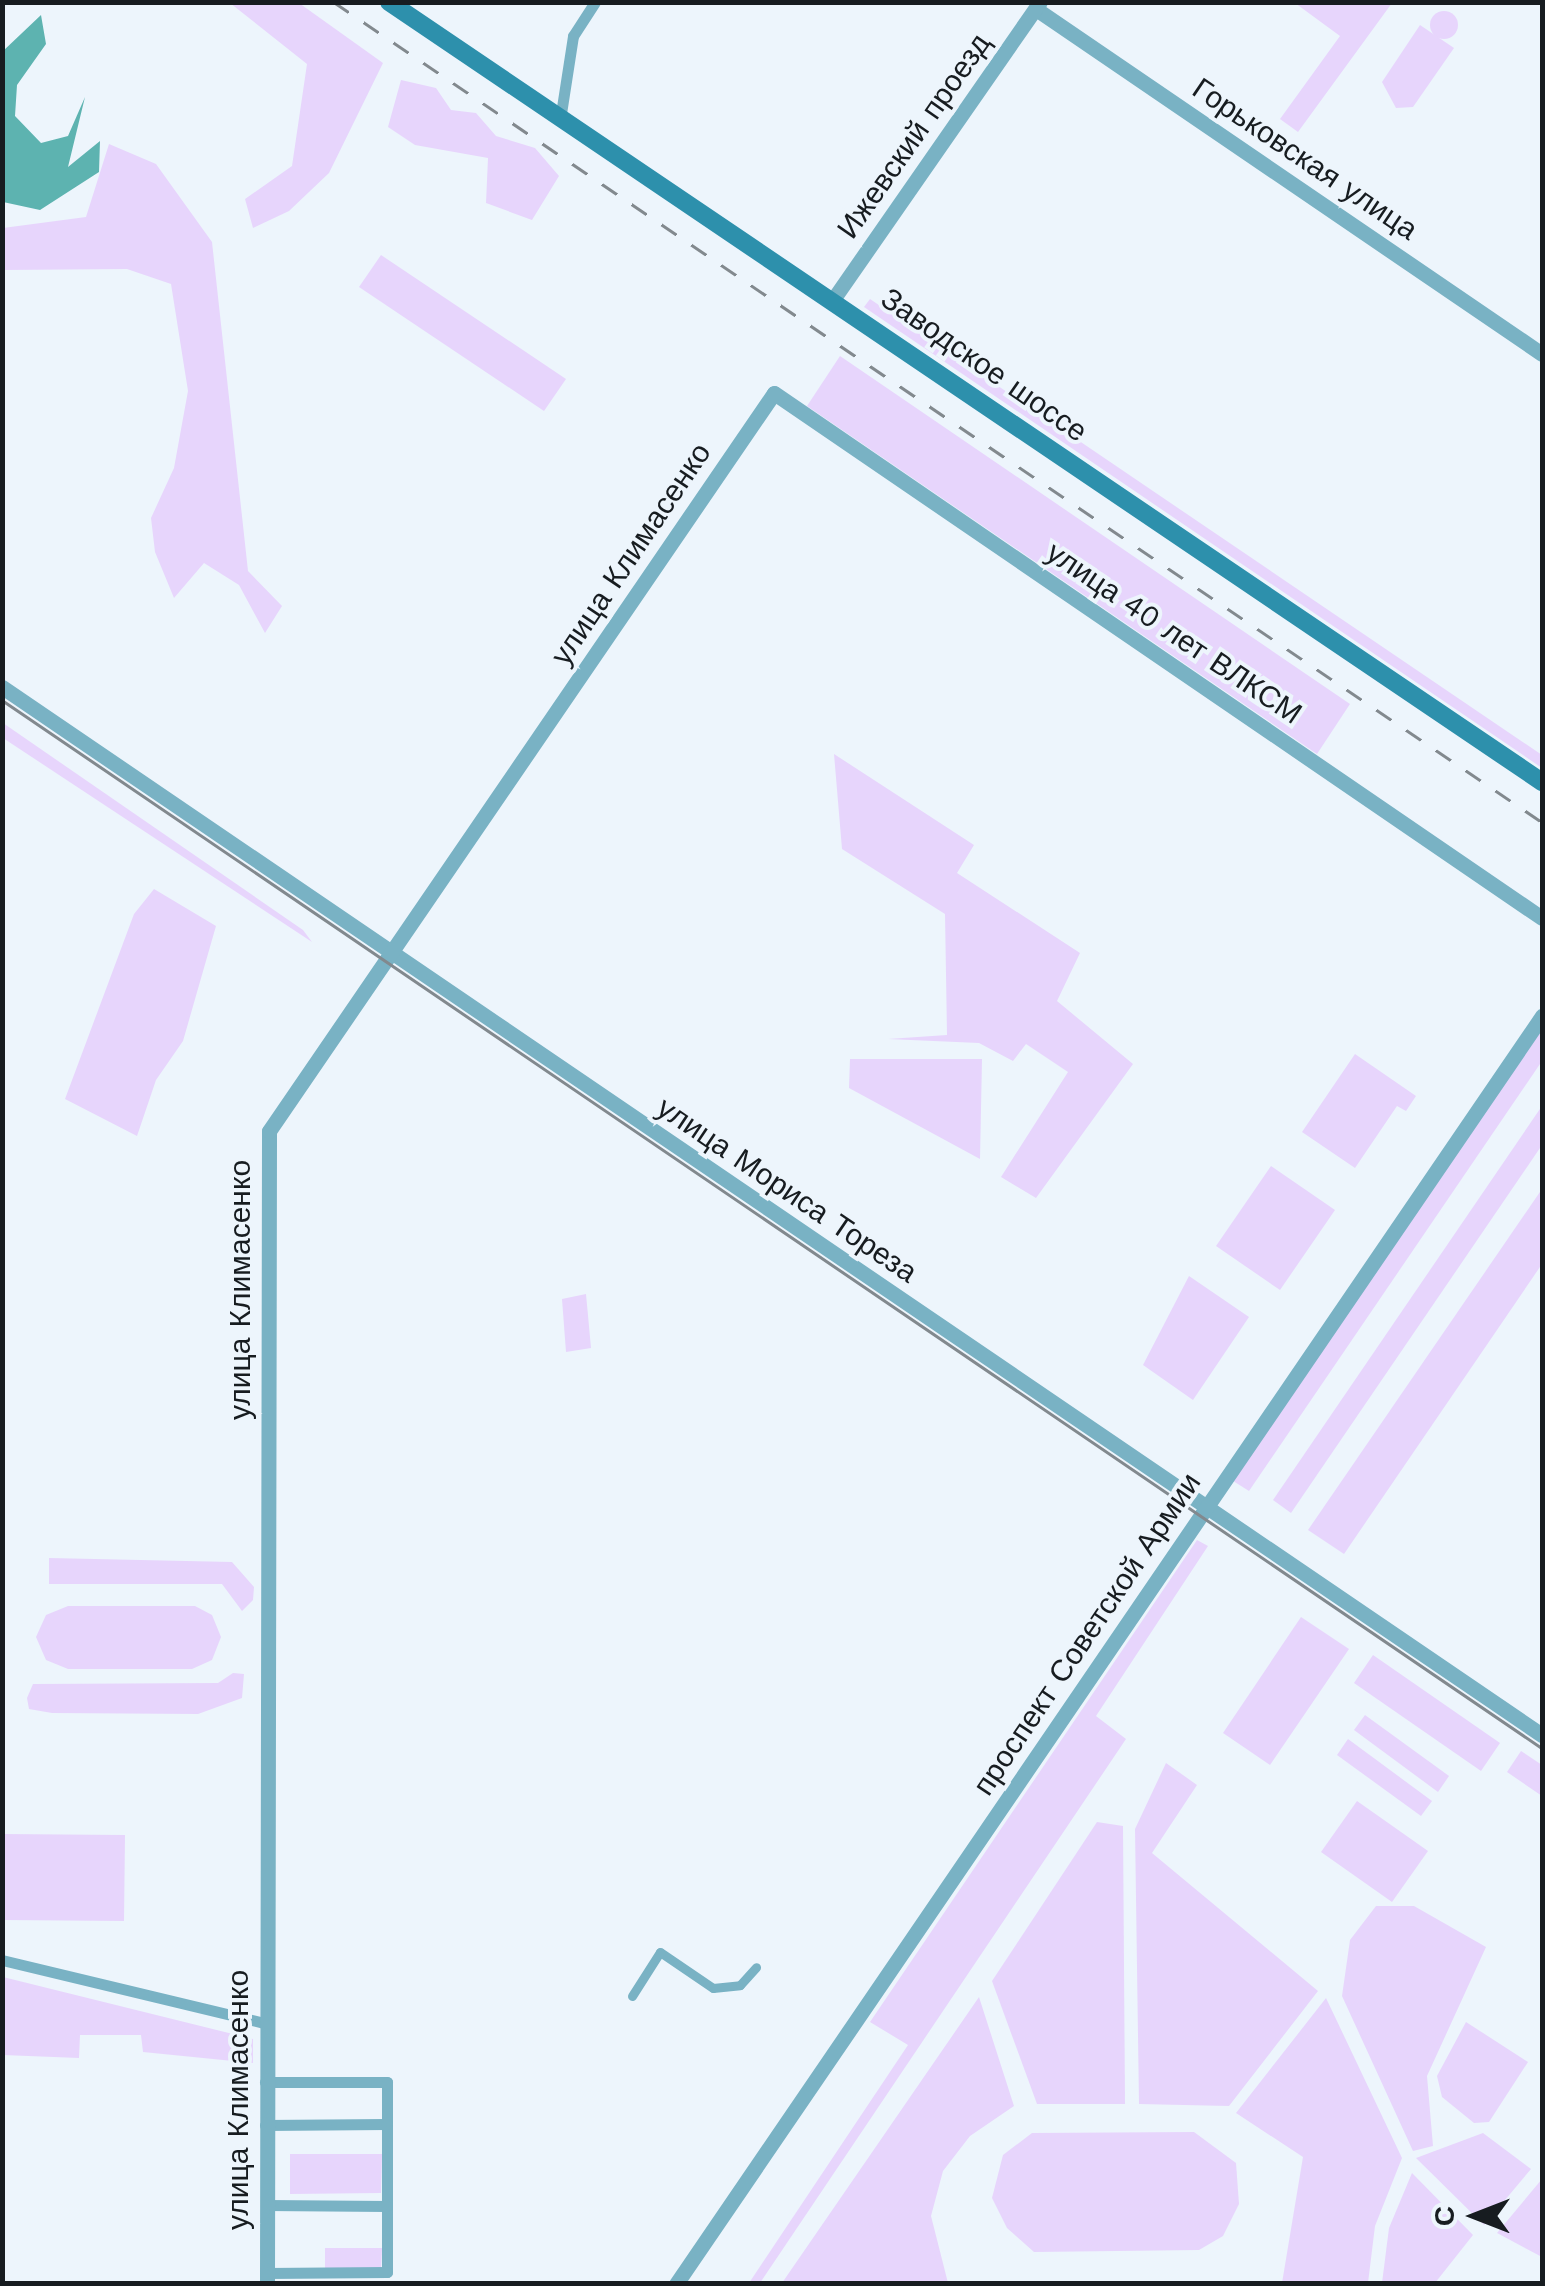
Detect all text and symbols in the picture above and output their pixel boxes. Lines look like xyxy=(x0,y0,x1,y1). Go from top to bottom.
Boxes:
street label: Ижевский проезд xyxy=(830,27,998,245)
street label: Горьковская улица xyxy=(1186,70,1424,248)
street label: Заводское шоссе xyxy=(874,280,1094,450)
street label: улица Климасенко xyxy=(543,436,719,672)
street label: улица 40 лет ВЛКСМ xyxy=(1040,534,1308,732)
street label: улица Мориса Тореза xyxy=(650,1090,924,1290)
street label: улица Климасенко xyxy=(222,1160,258,1420)
street label: проспект Советской Армии xyxy=(966,1466,1208,1802)
street label: улица Климасенко xyxy=(220,1970,256,2230)
north arrow xyxy=(1425,2166,1525,2266)
text: С xyxy=(1428,2206,1461,2226)

